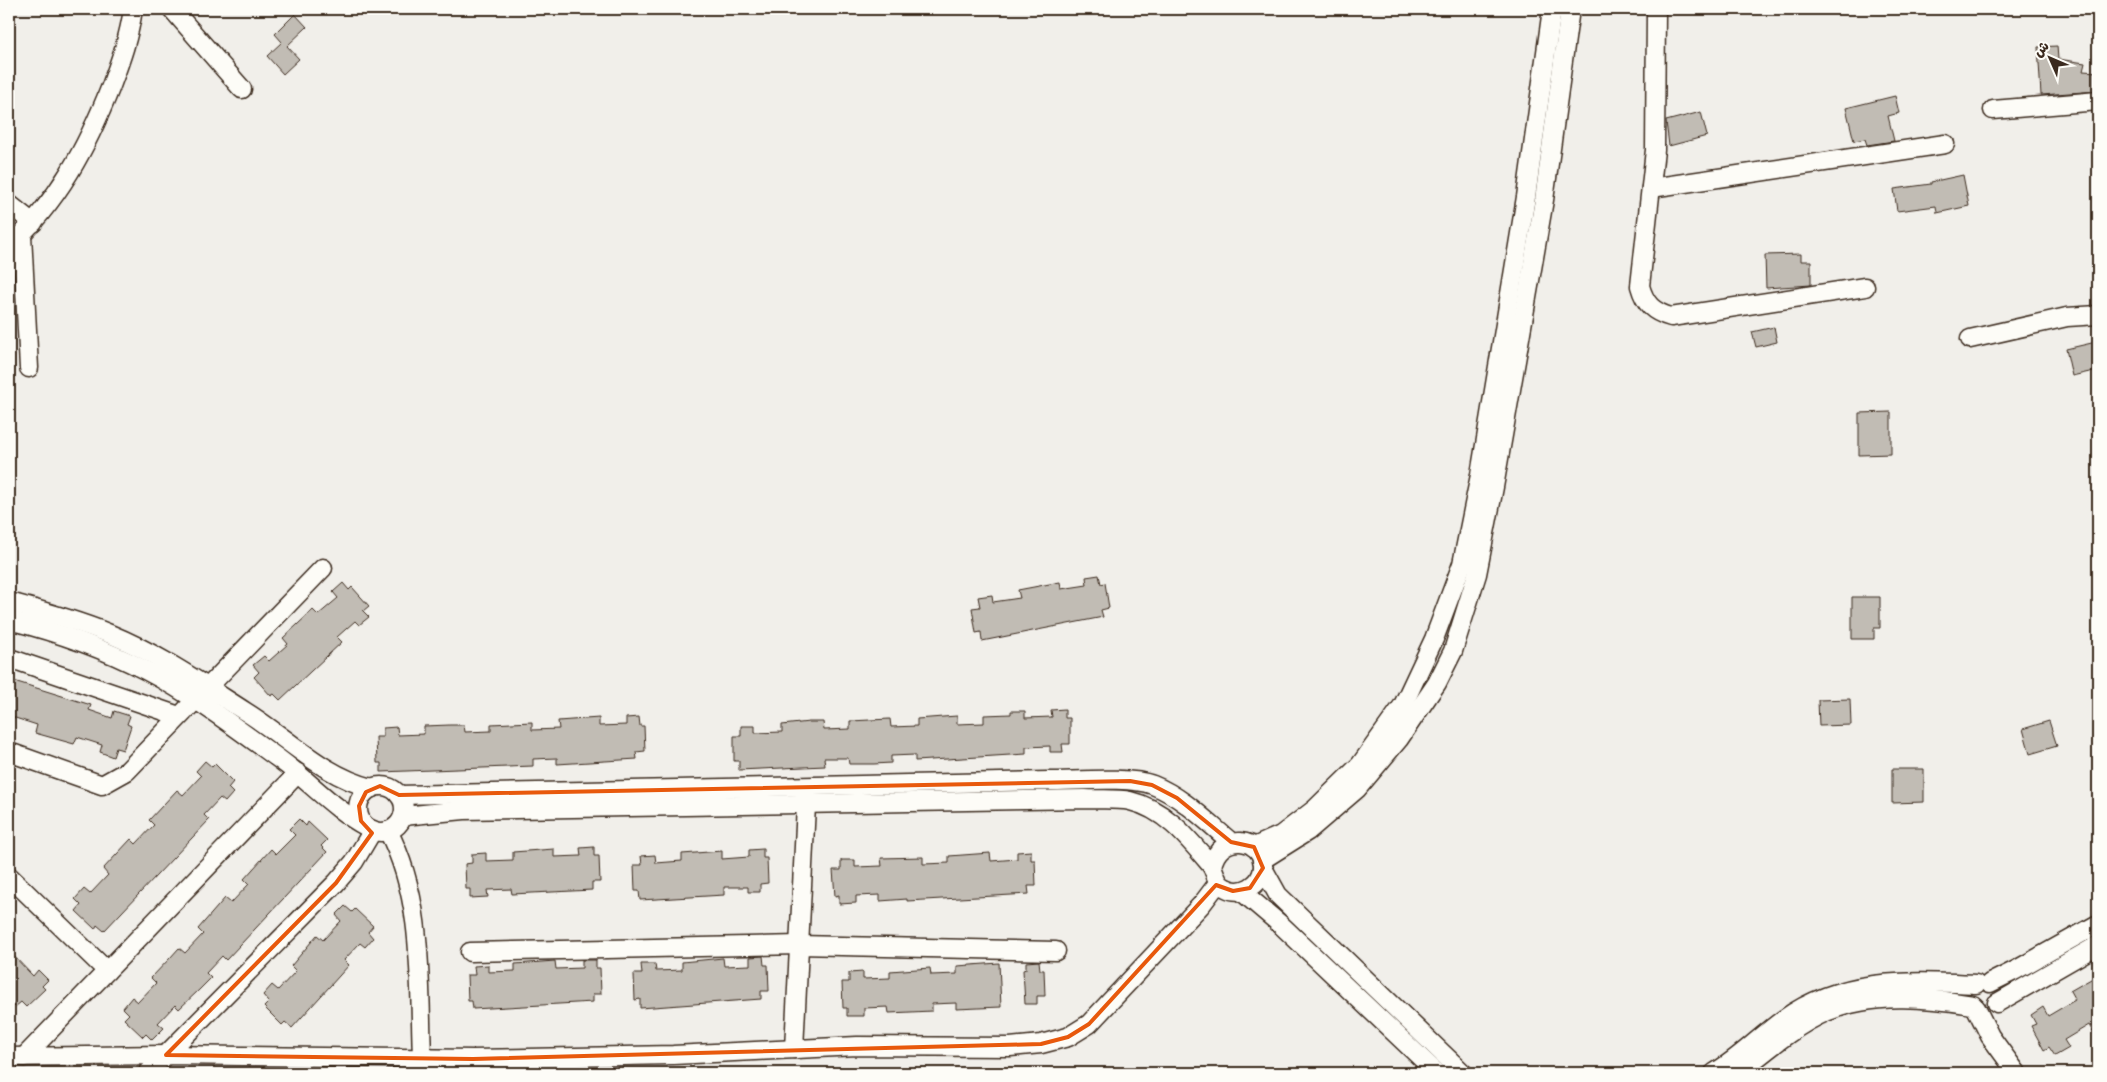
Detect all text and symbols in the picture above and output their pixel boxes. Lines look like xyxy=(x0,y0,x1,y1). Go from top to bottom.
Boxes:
north arrow xyxy=(2024,32,2074,82)
text: ش xyxy=(2027,35,2055,63)

